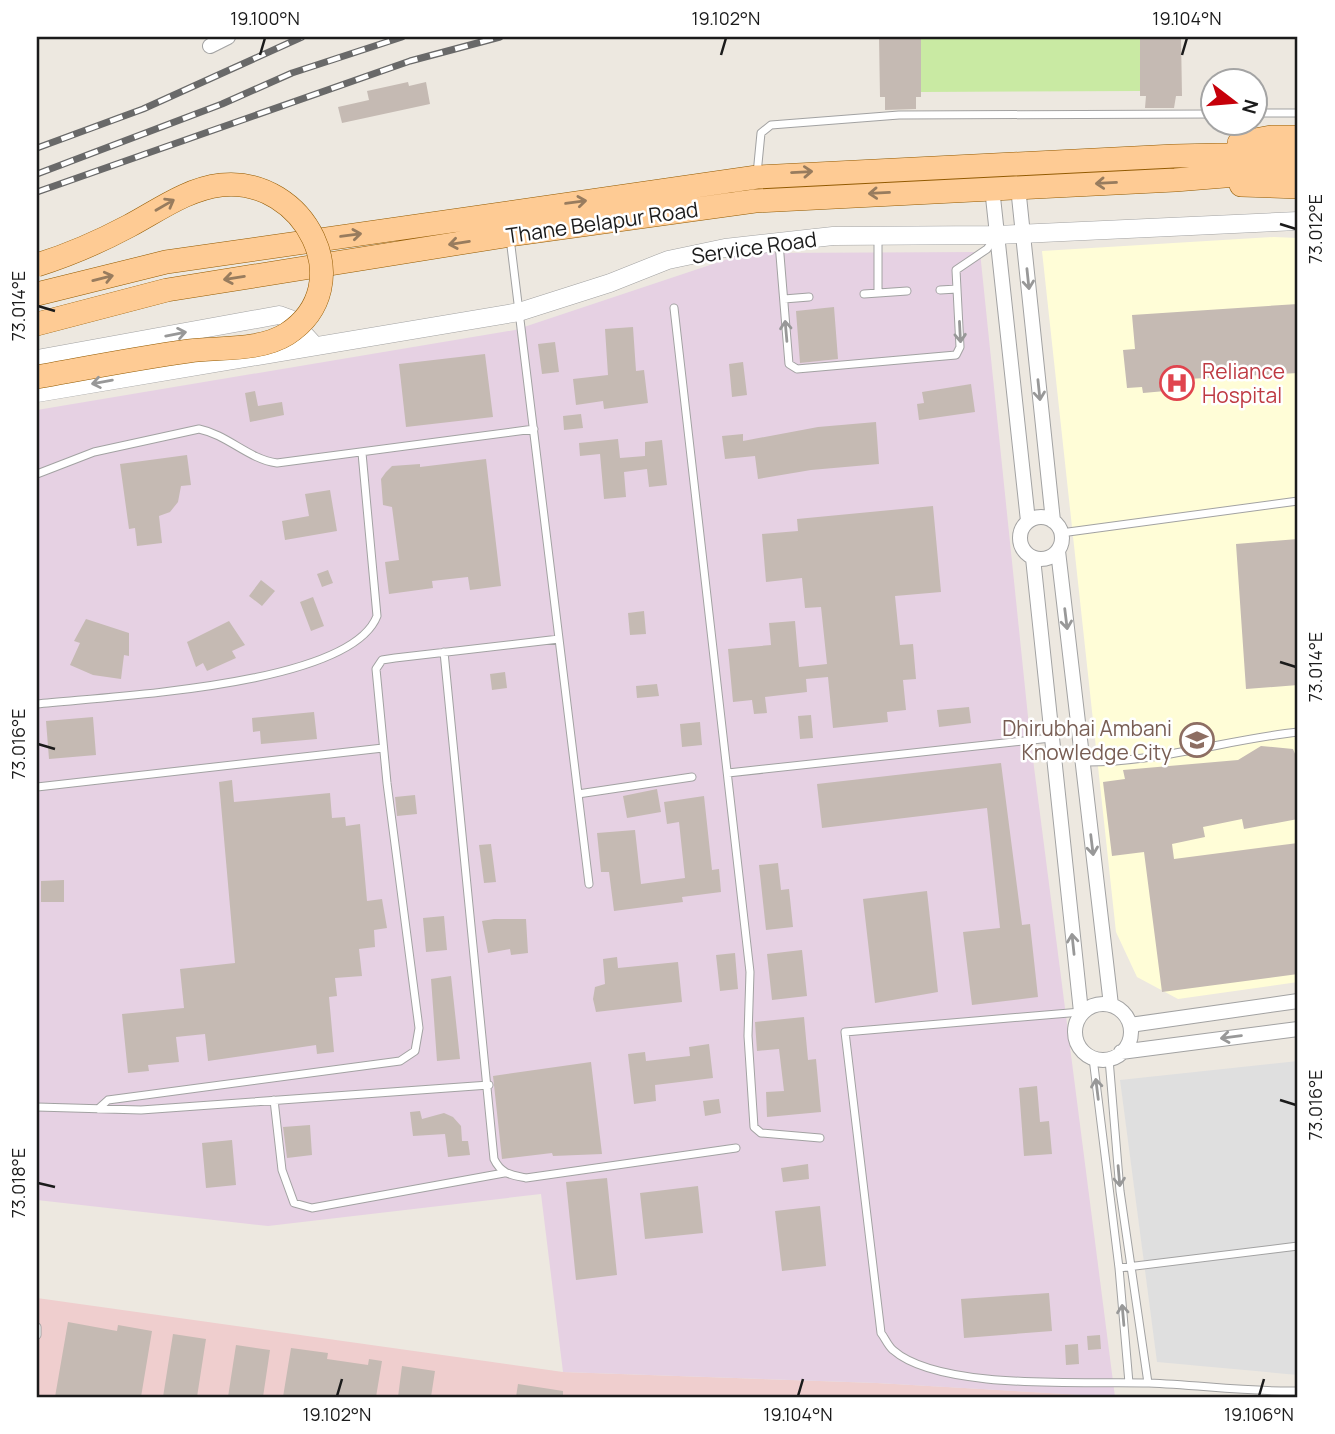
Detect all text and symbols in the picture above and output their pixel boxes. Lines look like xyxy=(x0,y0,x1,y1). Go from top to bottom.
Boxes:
text: 19.100°N xyxy=(230,6,300,30)
text: 19.102°N xyxy=(692,6,760,30)
text: 19.104°N xyxy=(1152,6,1222,30)
north arrow xyxy=(1198,66,1268,136)
text: N xyxy=(1236,97,1265,117)
one-way arrow xyxy=(790,166,813,179)
one-way arrow xyxy=(1095,176,1118,189)
one-way arrow xyxy=(868,186,891,199)
text: 73.012°E xyxy=(1303,194,1327,264)
street label: Thane Belapur Road xyxy=(504,195,700,249)
one-way arrow xyxy=(564,196,587,209)
one-way arrow xyxy=(154,198,174,212)
street label: Service Road xyxy=(690,224,818,270)
one-way arrow xyxy=(339,228,362,241)
one-way arrow xyxy=(448,237,471,250)
one-way arrow xyxy=(1021,267,1034,289)
text: 73.014°E xyxy=(6,271,30,341)
one-way arrow xyxy=(91,271,114,284)
one-way arrow xyxy=(223,272,246,285)
one-way arrow xyxy=(953,320,966,343)
one-way arrow xyxy=(779,321,792,343)
one-way arrow xyxy=(164,327,187,340)
place label: Reliance Hospital xyxy=(1202,357,1285,409)
hospital icon: Reliance Hospital xyxy=(1158,364,1196,402)
one-way arrow xyxy=(91,376,114,389)
one-way arrow xyxy=(1033,378,1046,400)
one-way arrow xyxy=(1059,607,1072,630)
text: 73.014°E xyxy=(1303,632,1327,702)
text: 73.016°E xyxy=(6,708,30,780)
place label: Dhirubhai Ambani Knowledge City xyxy=(1002,714,1172,766)
school or university icon: Dhirubhai Ambani Knowledge City xyxy=(1178,721,1216,759)
one-way arrow xyxy=(1086,833,1099,856)
one-way arrow xyxy=(1067,933,1080,956)
one-way arrow xyxy=(1220,1030,1242,1043)
text: 73.016°E xyxy=(1303,1069,1327,1141)
one-way arrow xyxy=(1090,1079,1103,1101)
text: 73.018°E xyxy=(6,1148,30,1218)
one-way arrow xyxy=(1113,1164,1126,1186)
one-way arrow xyxy=(1116,1305,1129,1327)
text: 19.102°N xyxy=(303,1402,371,1426)
text: 19.104°N xyxy=(763,1402,833,1426)
text: 19.106°N xyxy=(1224,1402,1294,1426)

